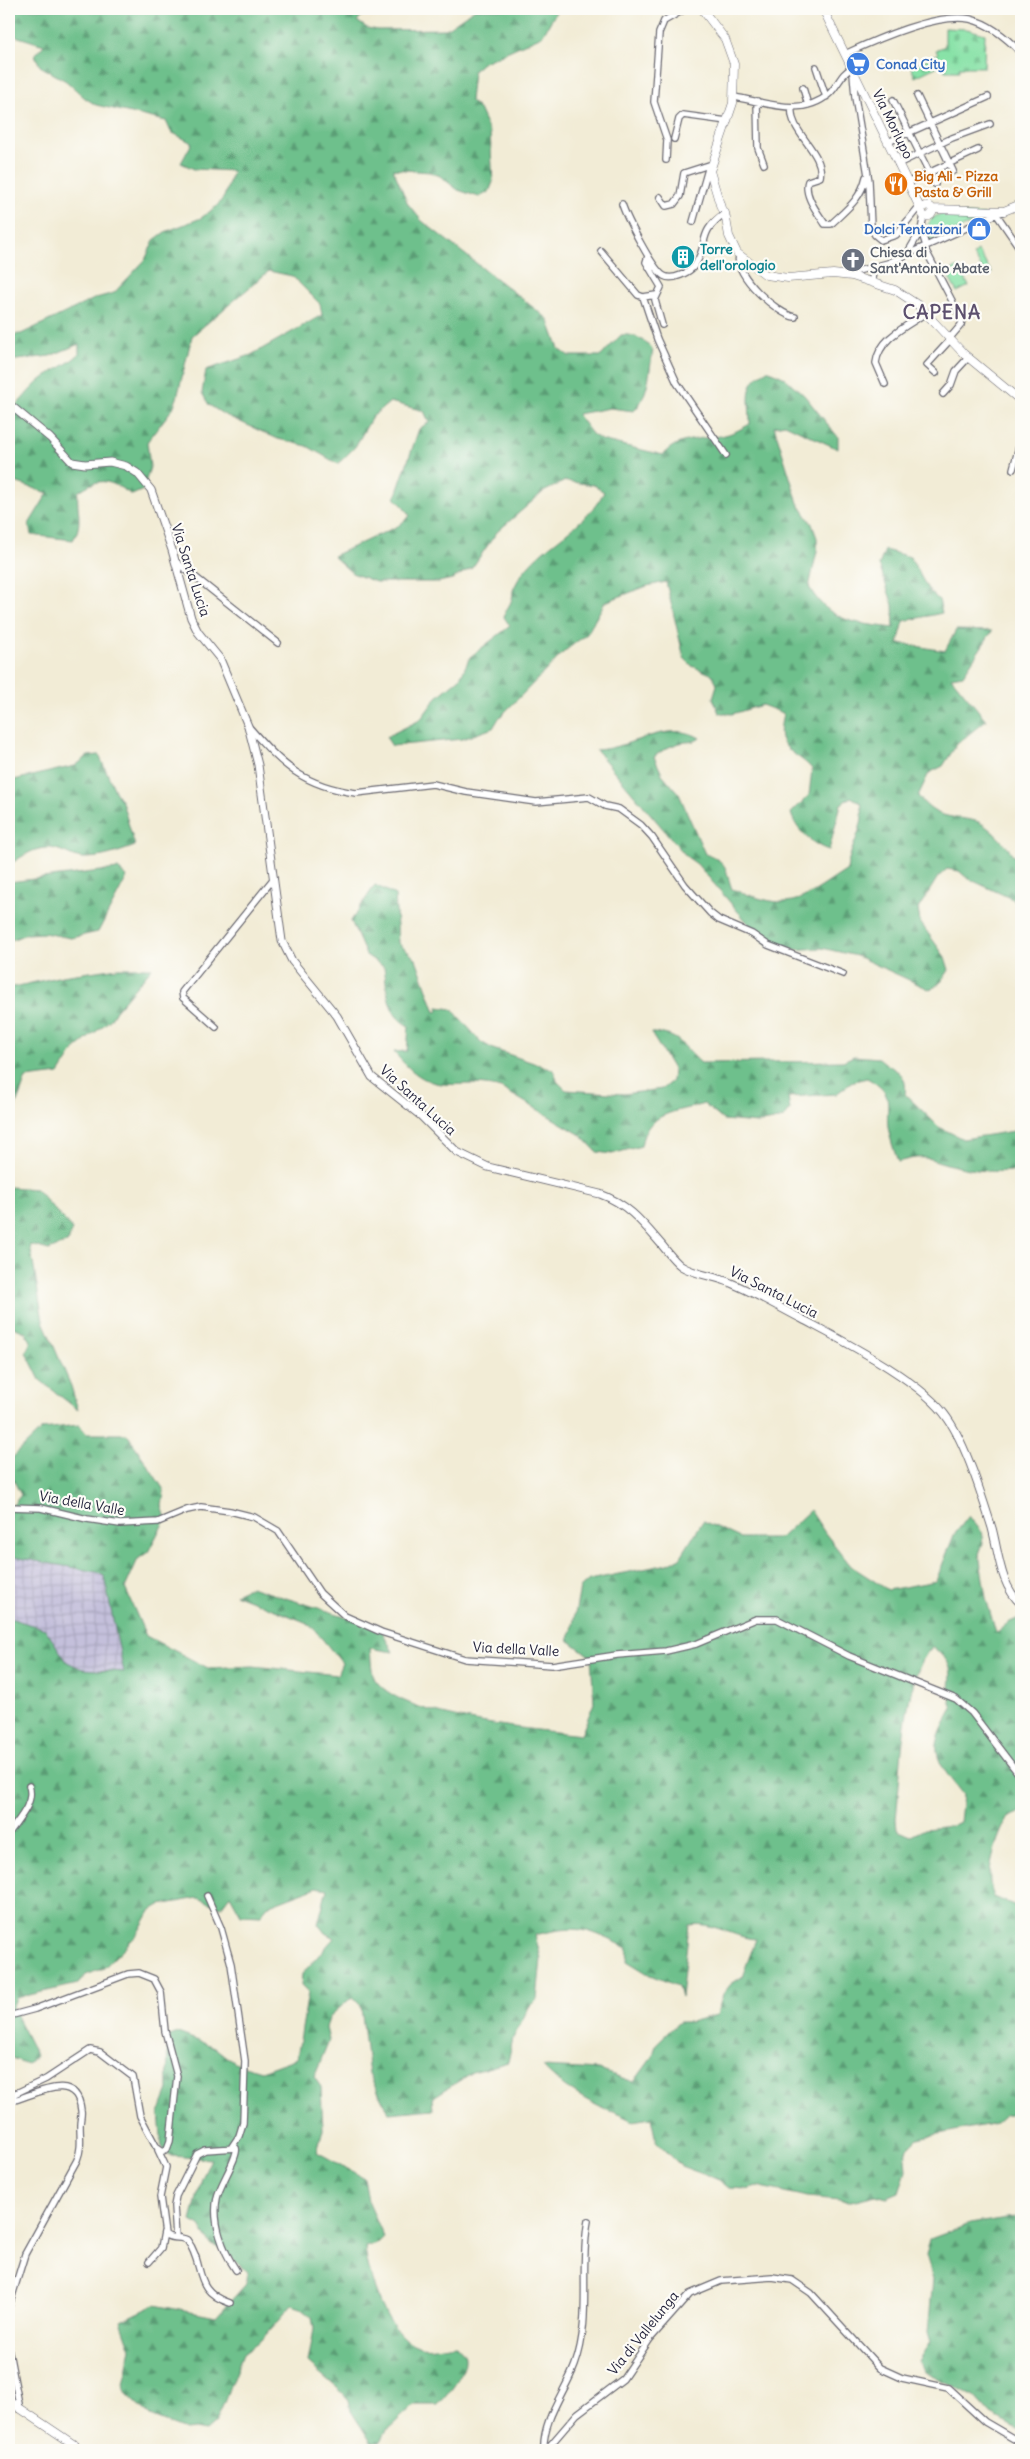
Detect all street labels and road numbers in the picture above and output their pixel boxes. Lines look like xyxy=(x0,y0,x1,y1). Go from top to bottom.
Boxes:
street label: Via Morlupo xyxy=(868,86,918,162)
street label: Via Santa Lucia xyxy=(167,521,215,619)
street label: Via Santa Lucia xyxy=(376,1061,460,1139)
street label: Via Santa Lucia xyxy=(727,1262,821,1322)
street label: Via della Valle xyxy=(38,1487,126,1519)
street label: Via della Valle xyxy=(472,1638,560,1660)
street label: Via di Vallelunga xyxy=(604,2287,682,2379)

